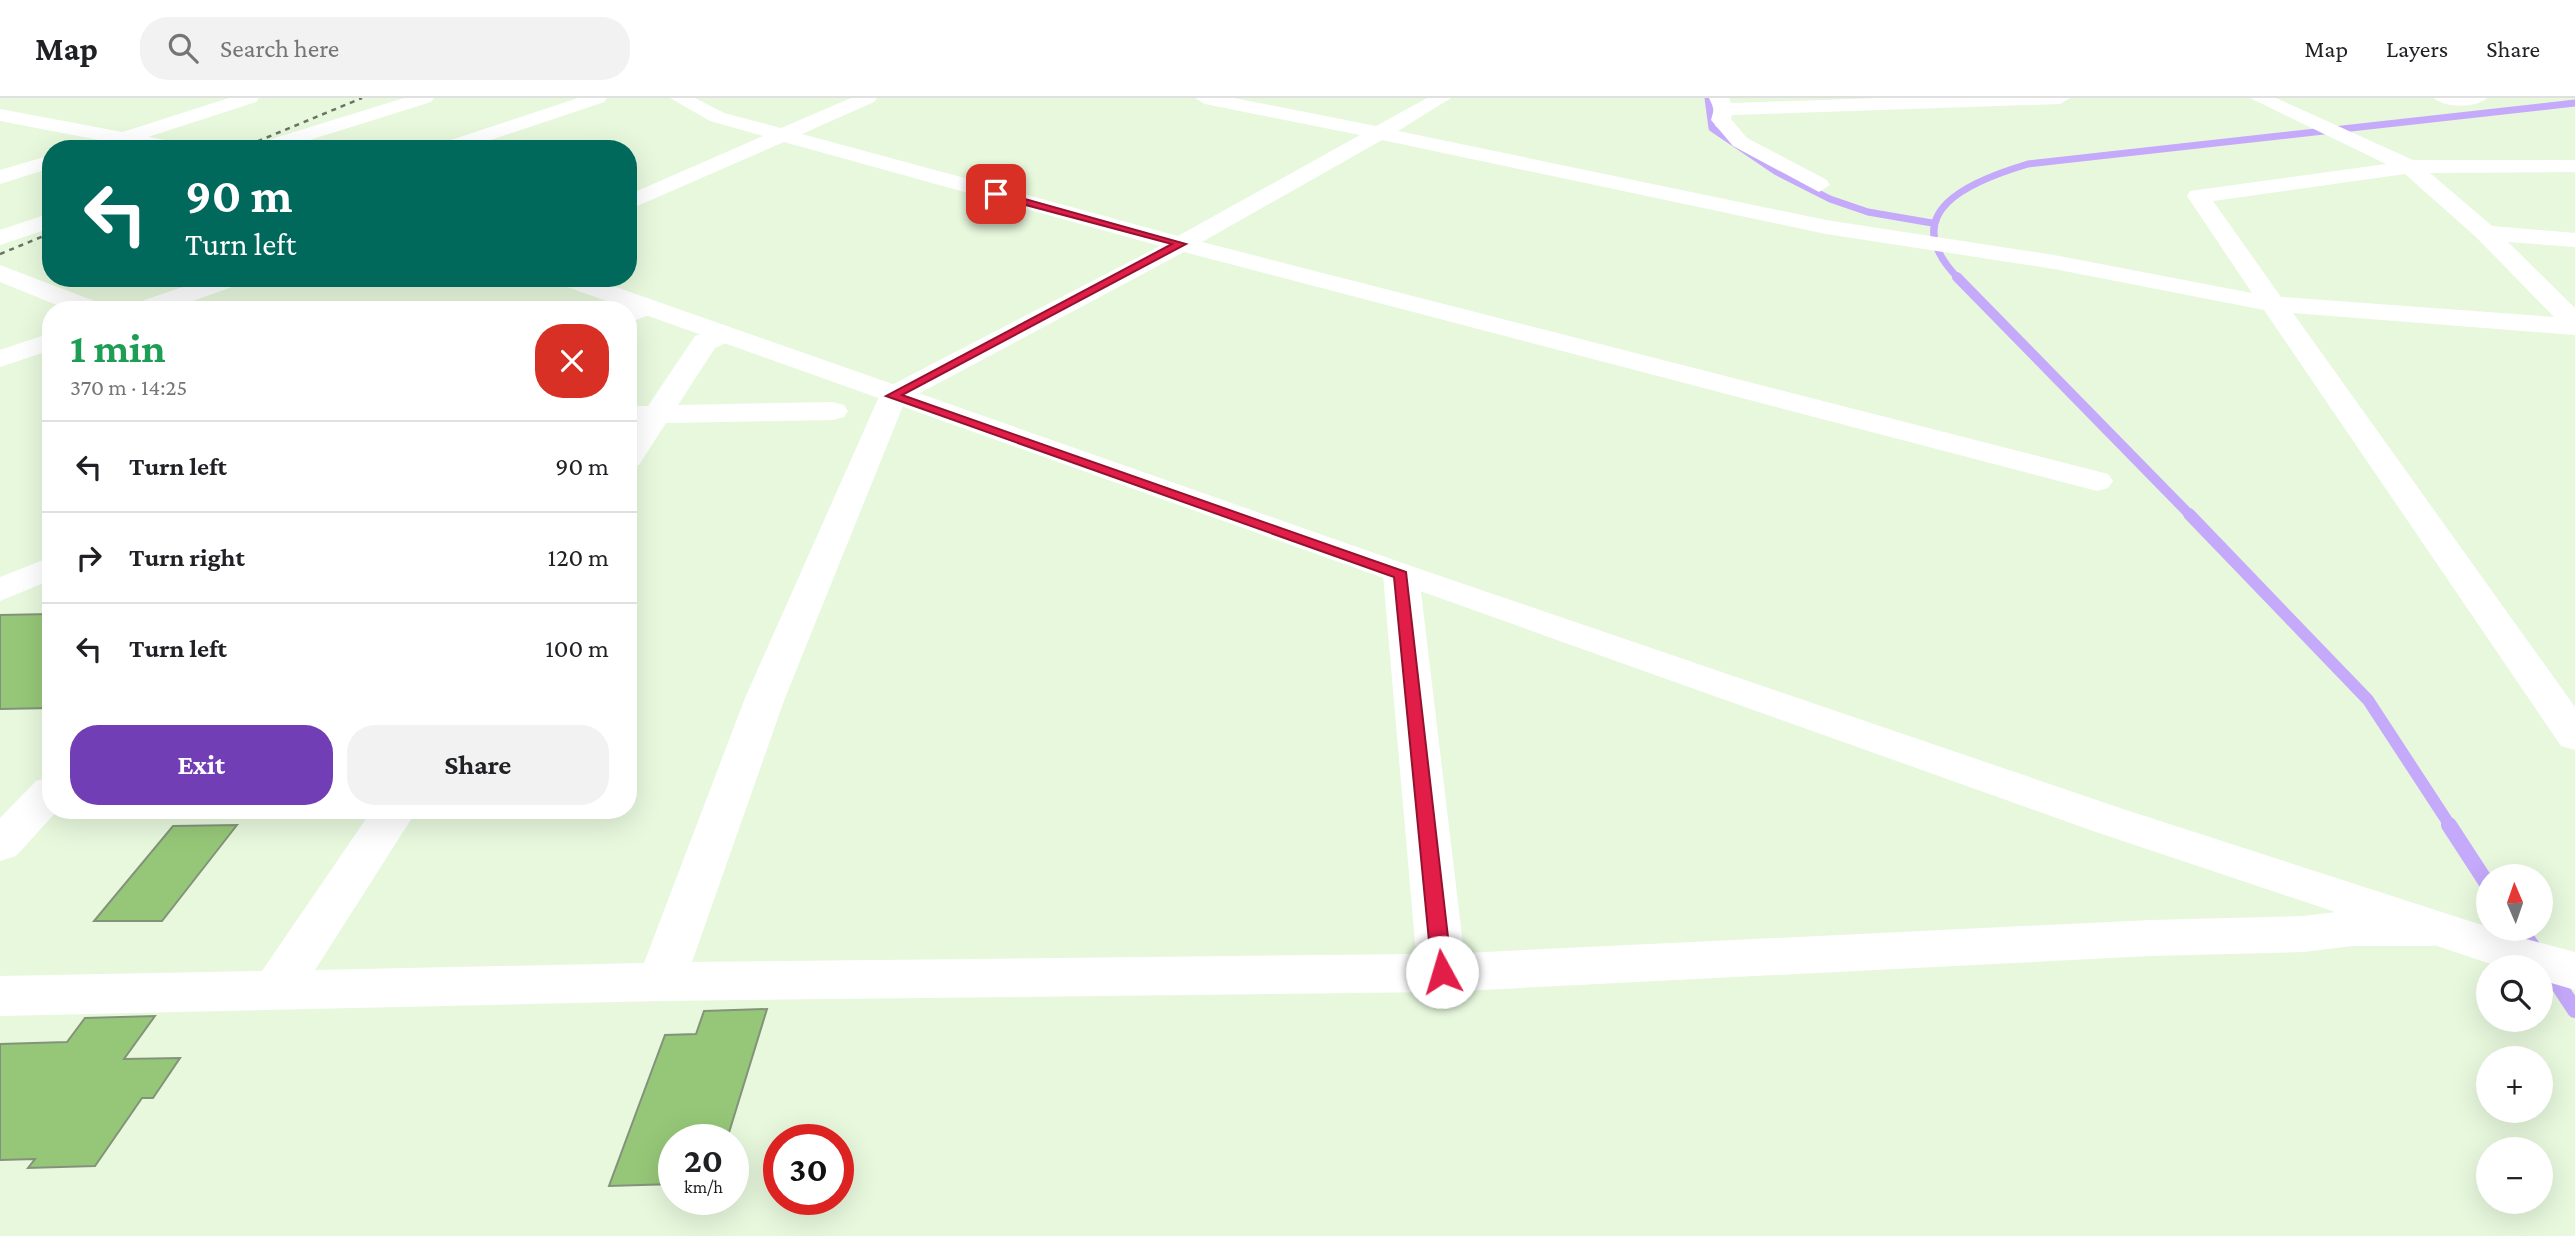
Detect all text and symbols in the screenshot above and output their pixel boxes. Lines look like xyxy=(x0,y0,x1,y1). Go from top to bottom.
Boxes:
search box xyxy=(140,17,630,80)
icon: search xyxy=(164,29,202,67)
text: Map xyxy=(35,30,98,67)
text: Search here xyxy=(220,34,339,63)
text: Map xyxy=(2304,35,2348,62)
text: Layers xyxy=(2386,35,2448,62)
text: Share xyxy=(2486,35,2540,62)
pin xyxy=(966,164,1026,224)
icon: left xyxy=(70,168,161,259)
text: 90 m xyxy=(185,168,292,223)
icon: arrive xyxy=(977,175,1015,213)
text: Turn left xyxy=(185,226,296,262)
text: 1 min xyxy=(70,324,166,371)
button: close xyxy=(535,324,609,398)
text: 370 m · 14:25 xyxy=(70,374,187,400)
icon: left xyxy=(70,448,108,486)
text: Turn left xyxy=(129,452,227,481)
text: 90 m xyxy=(555,452,609,481)
icon: right xyxy=(70,539,108,577)
text: Turn right xyxy=(129,543,245,572)
text: 120 m xyxy=(548,543,609,572)
icon: left xyxy=(70,630,108,668)
text: Turn left xyxy=(129,634,227,663)
text: 100 m xyxy=(545,634,609,663)
button: Exit xyxy=(70,725,333,805)
button: Share xyxy=(347,725,609,805)
north arrow xyxy=(2476,864,2553,942)
map controls xyxy=(2476,864,2553,1214)
position arrow xyxy=(1405,935,1479,1009)
button: search xyxy=(2476,955,2553,1032)
button: + xyxy=(2476,1046,2553,1123)
speed limit sign: 30 xyxy=(763,1124,854,1215)
button: − xyxy=(2476,1137,2553,1214)
text: 20 xyxy=(684,1141,723,1180)
text: km/h xyxy=(684,1177,723,1197)

